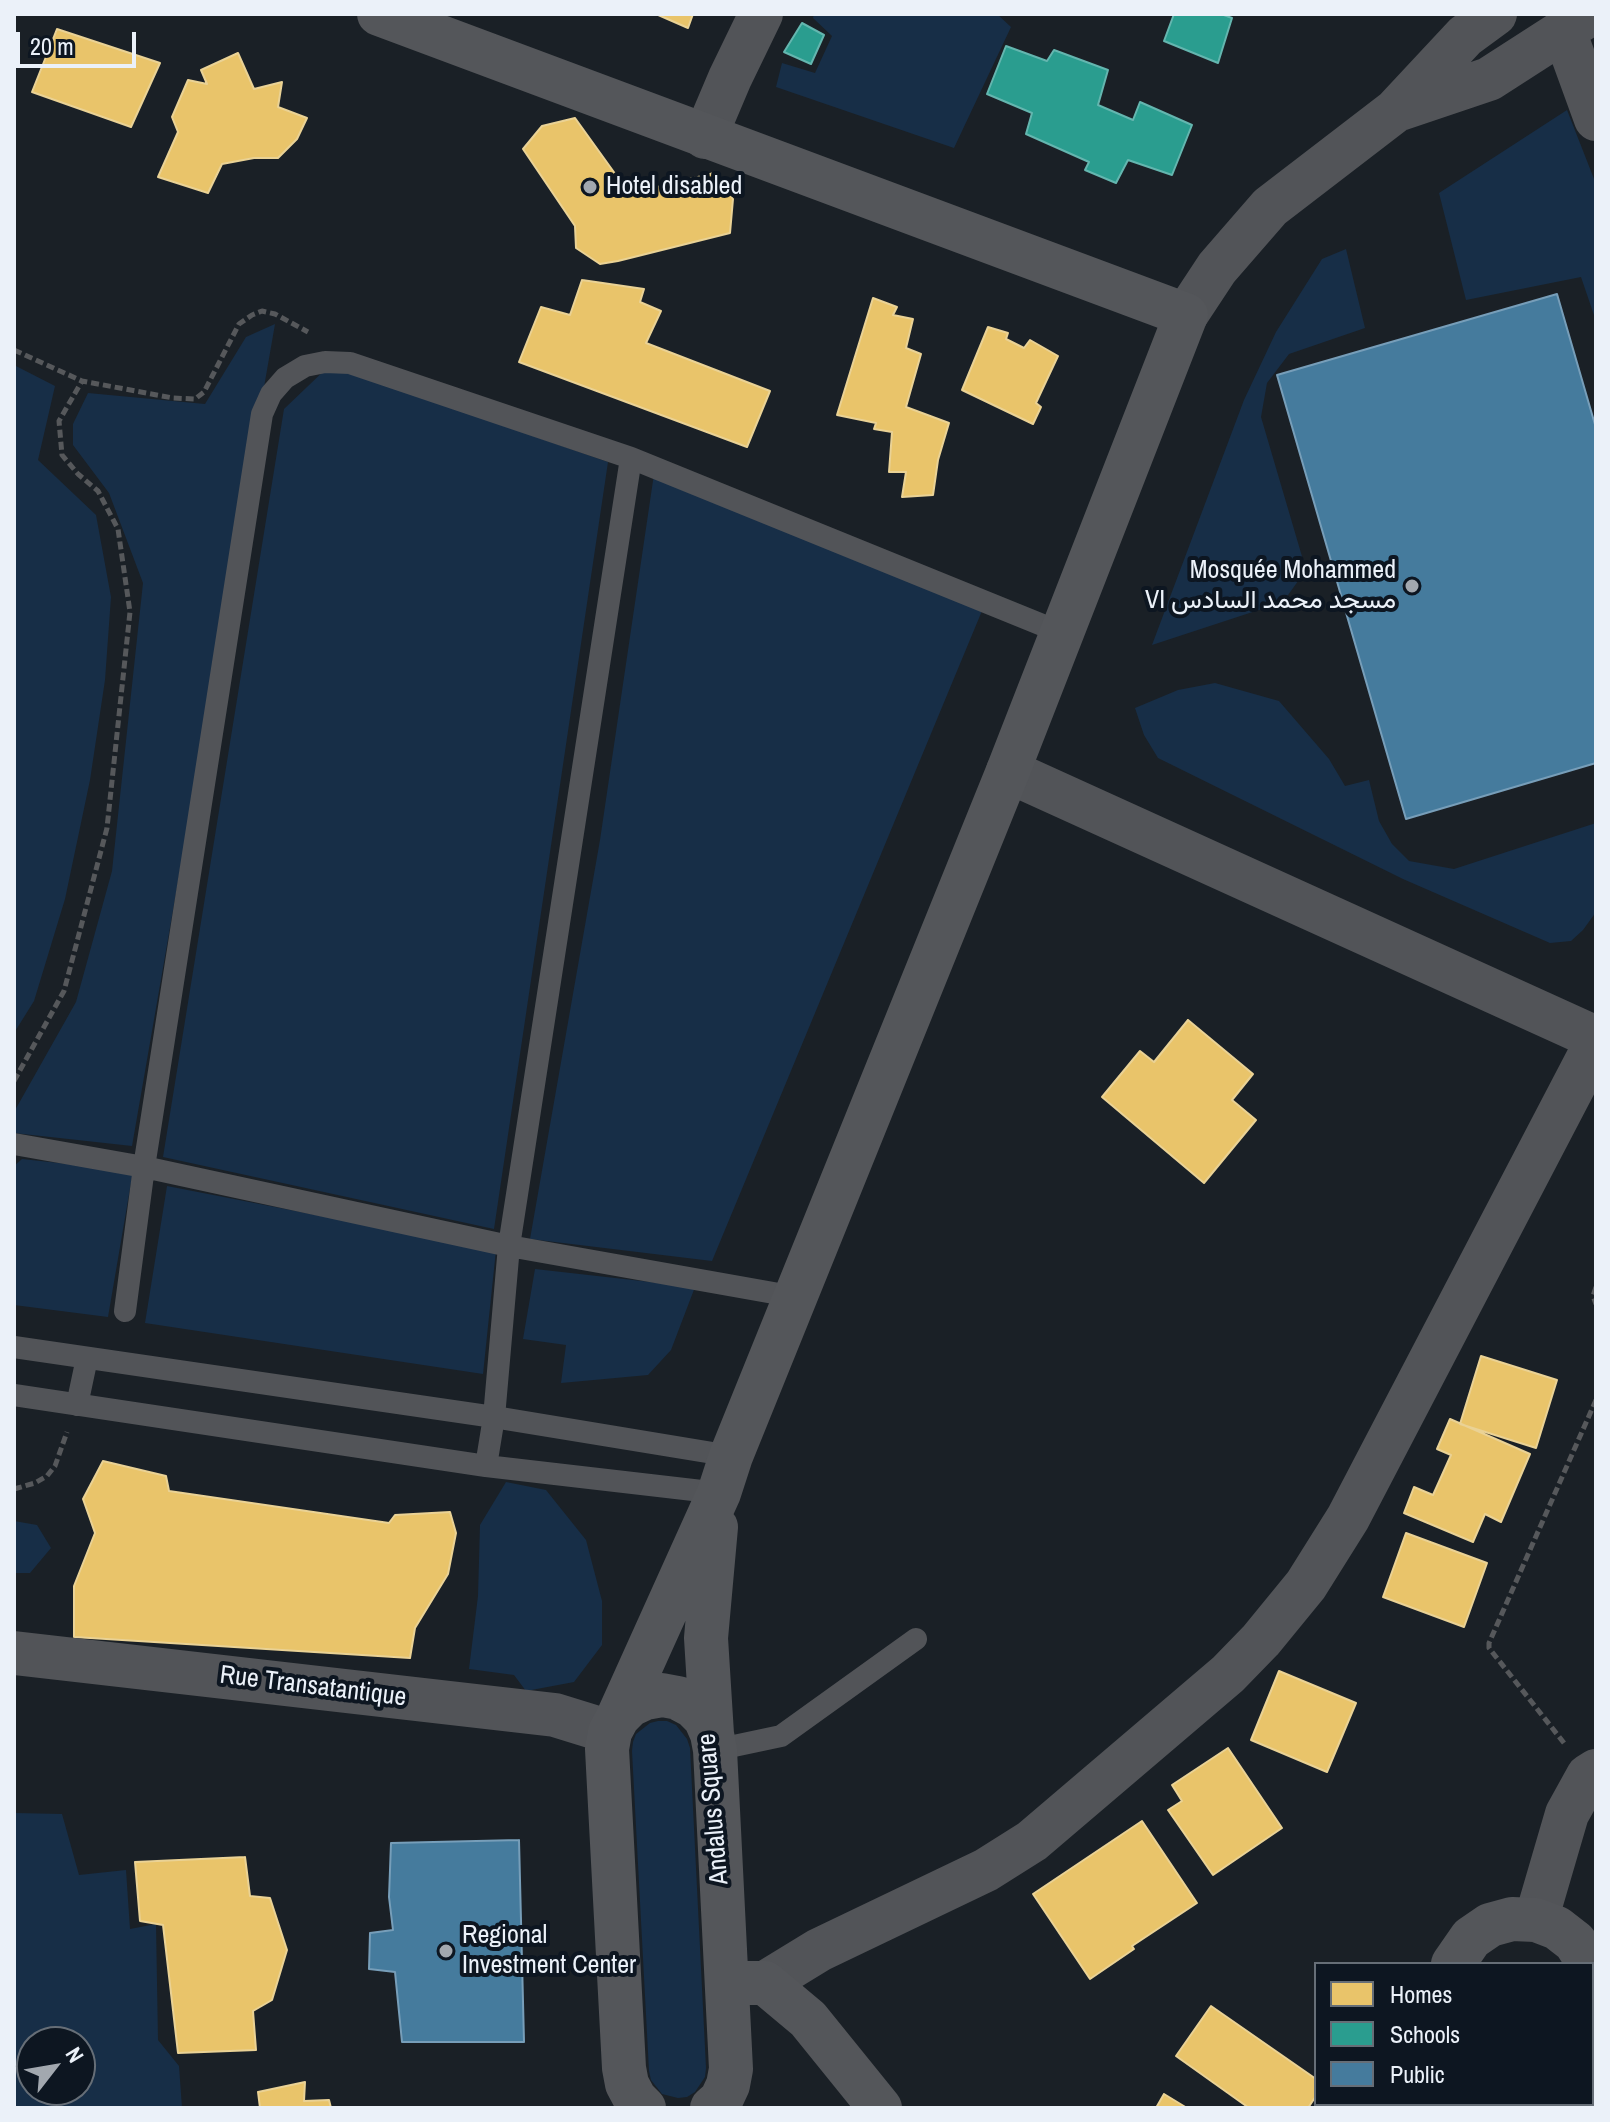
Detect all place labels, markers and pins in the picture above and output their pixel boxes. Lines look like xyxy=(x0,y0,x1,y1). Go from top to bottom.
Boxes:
place label: Hotel disabled xyxy=(606,171,742,203)
marker: Hotel disabled xyxy=(581,178,599,196)
place label: Mosquée Mohammed VI مسجد محمد السادس xyxy=(1145,555,1396,616)
marker: Mosquée Mohammed VI مسجد محمد السادس xyxy=(1403,577,1421,595)
place label: Regional Investment Center xyxy=(462,1920,636,1982)
marker: Regional Investment Center xyxy=(437,1942,455,1960)

